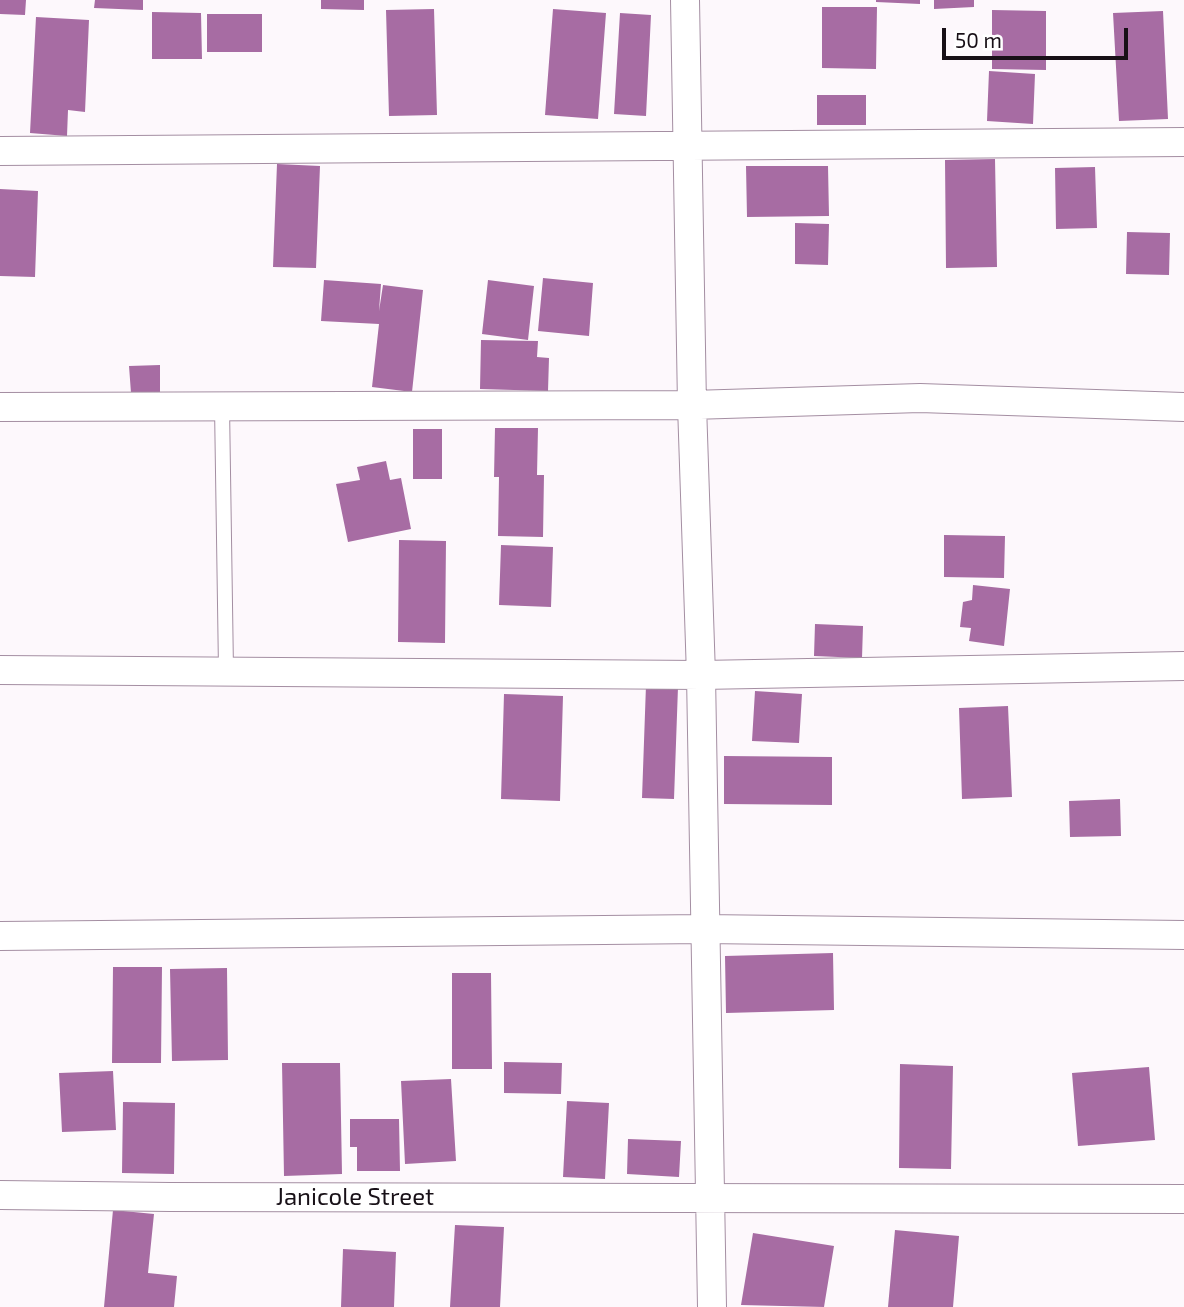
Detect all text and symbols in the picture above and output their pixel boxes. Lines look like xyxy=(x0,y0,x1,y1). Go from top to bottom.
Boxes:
scale bar xyxy=(946,14,1132,58)
text: 50 m xyxy=(955,27,1002,52)
street label: Janicole Street xyxy=(276,1183,434,1211)

